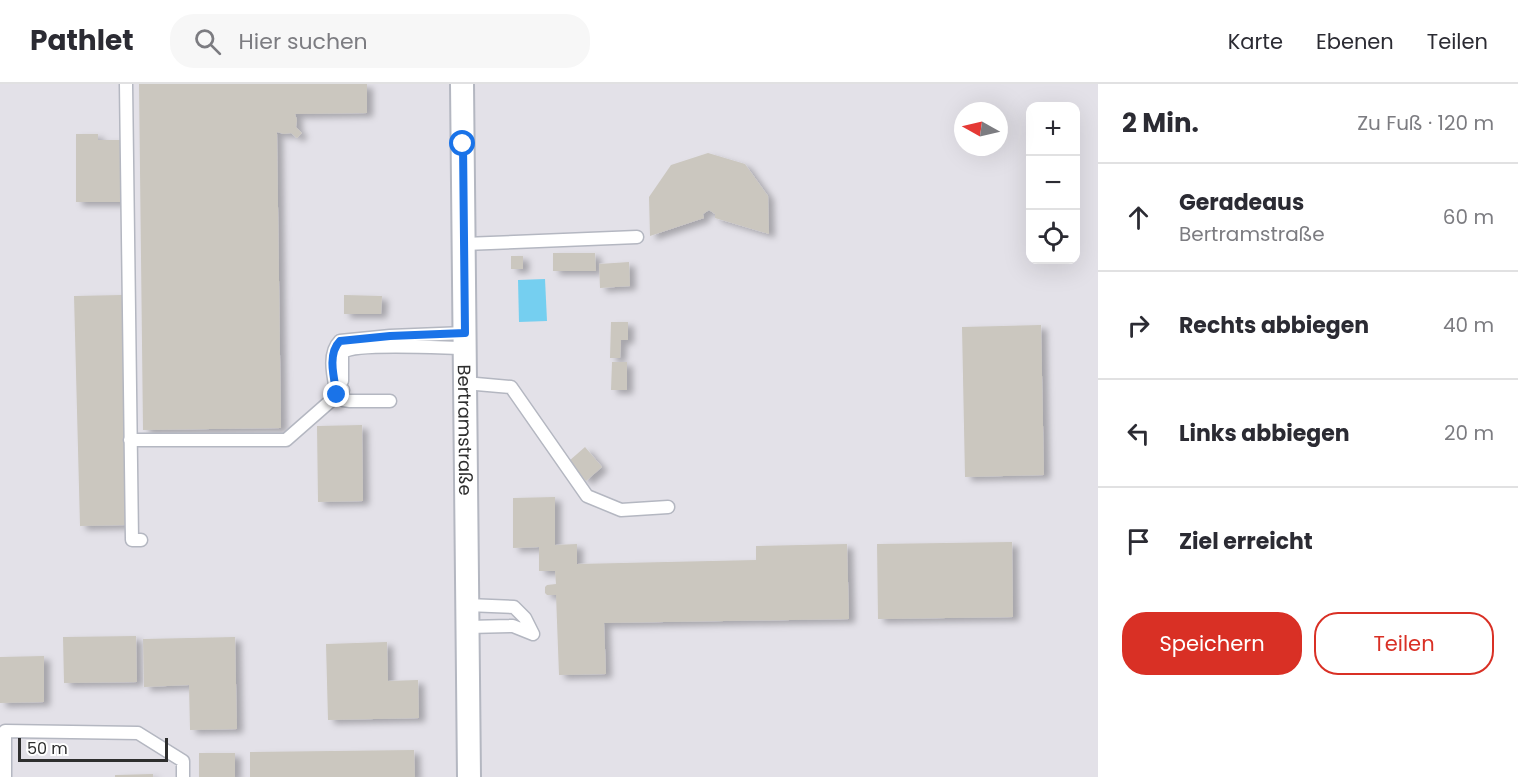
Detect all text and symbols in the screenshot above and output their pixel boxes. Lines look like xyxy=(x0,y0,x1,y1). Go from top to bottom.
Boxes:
search box xyxy=(170,14,590,68)
text: Pathlet xyxy=(30,21,134,60)
icon: search xyxy=(191,25,224,58)
text: Hier suchen xyxy=(239,26,368,57)
text: Karte xyxy=(1228,27,1283,56)
text: Ebenen xyxy=(1316,27,1394,56)
text: Teilen xyxy=(1427,27,1488,56)
north arrow xyxy=(954,102,1008,156)
map controls xyxy=(1026,102,1080,264)
button: + xyxy=(1026,102,1080,156)
text: 2 Min. xyxy=(1122,105,1199,141)
text: Zu Fuß · 120 m xyxy=(1357,109,1494,137)
route start xyxy=(449,130,475,156)
button: − xyxy=(1026,156,1080,210)
text: Geradeaus xyxy=(1179,187,1304,218)
icon: ahead xyxy=(1122,201,1155,234)
text: 60 m xyxy=(1443,203,1494,231)
button: locate xyxy=(1026,210,1080,264)
text: Bertramstraße xyxy=(1179,220,1325,248)
icon: right xyxy=(1122,309,1155,342)
text: Rechts abbiegen xyxy=(1179,310,1369,341)
text: 40 m xyxy=(1443,311,1494,339)
street label: Bertramstraße xyxy=(452,364,479,496)
route end xyxy=(323,381,349,407)
icon: left xyxy=(1122,417,1155,450)
text: Links abbiegen xyxy=(1179,418,1350,449)
text: 20 m xyxy=(1444,419,1494,447)
icon: arrive xyxy=(1122,525,1155,558)
text: Ziel erreicht xyxy=(1179,526,1313,557)
button: Speichern xyxy=(1122,612,1302,675)
button: Teilen xyxy=(1314,612,1494,675)
scale bar xyxy=(18,735,168,762)
text: 50 m xyxy=(27,737,68,760)

